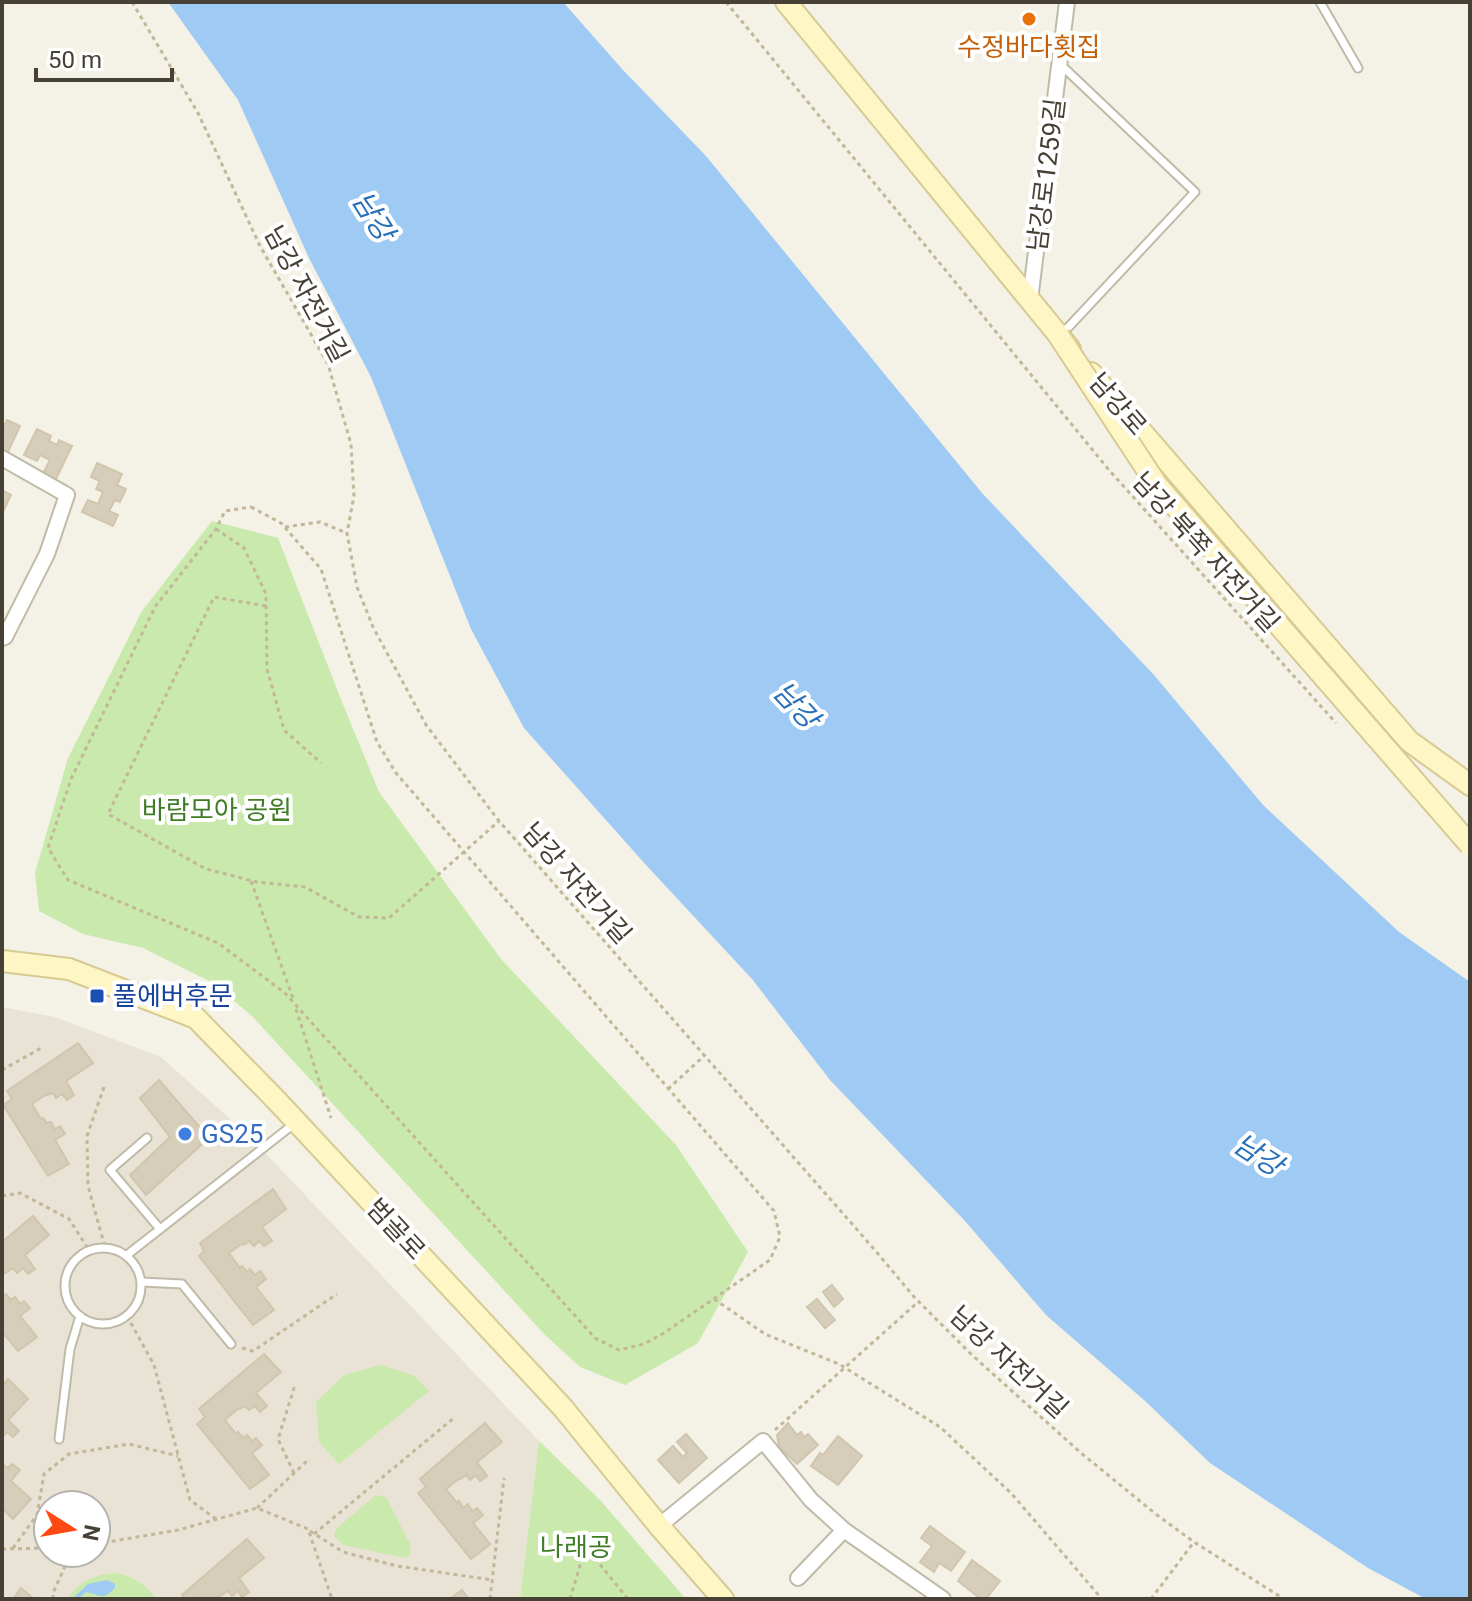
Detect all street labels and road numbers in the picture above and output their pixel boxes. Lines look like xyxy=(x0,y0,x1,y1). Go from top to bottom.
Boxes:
street label: 남강로1259길 xyxy=(1022,97,1070,253)
street label: 남강 자전거길 xyxy=(259,221,355,367)
street label: 남강로 xyxy=(1083,367,1153,441)
street label: 남강 북쪽 자전거길 xyxy=(1127,466,1285,638)
street label: 남강 자전거길 xyxy=(516,817,638,949)
street label: 범골로 xyxy=(361,1193,431,1265)
street label: 남강 자전거길 xyxy=(944,1300,1074,1424)

